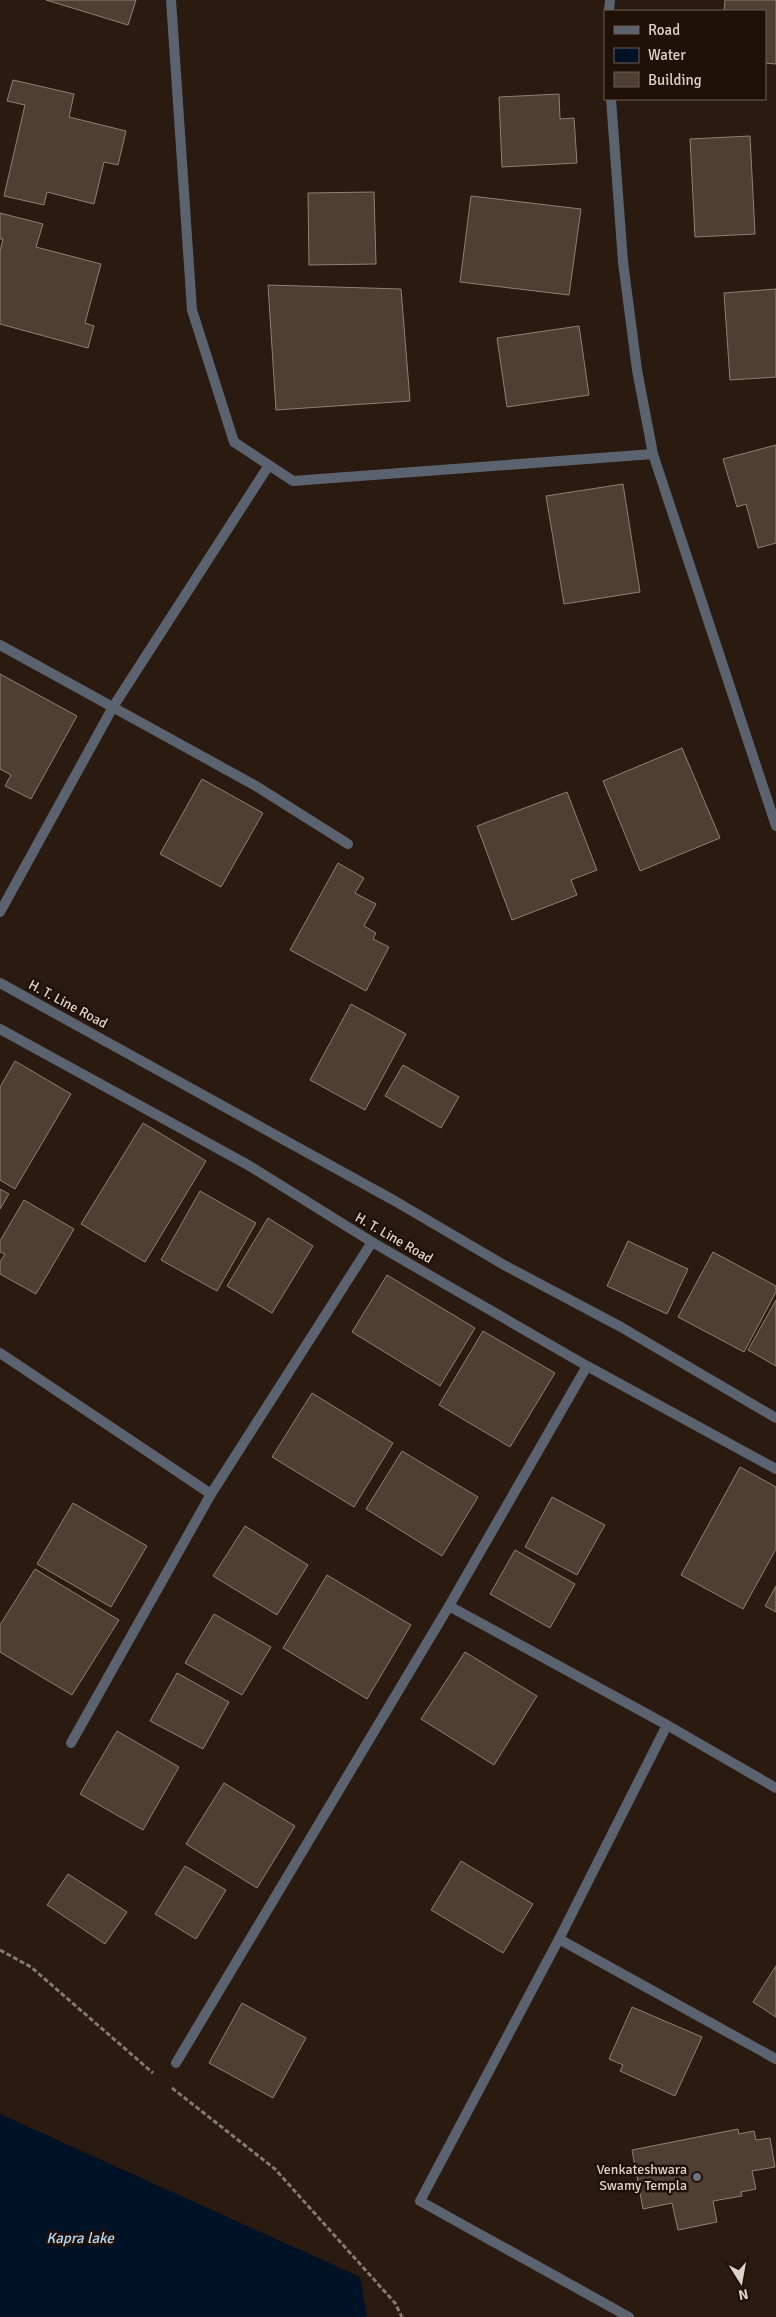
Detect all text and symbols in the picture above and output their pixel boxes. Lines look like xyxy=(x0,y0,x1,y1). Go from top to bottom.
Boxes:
legend xyxy=(604,10,766,100)
text: Road xyxy=(648,21,680,39)
text: Water xyxy=(648,46,686,64)
text: Building xyxy=(648,71,702,89)
street label: H. T. Line Road xyxy=(26,976,110,1032)
street label: H. T. Line Road xyxy=(352,1209,436,1267)
place label: Venkateshwara Swamy Templa xyxy=(597,2161,687,2194)
marker: Venkateshwara Swamy Templa xyxy=(691,2171,703,2183)
water label: Kapra lake xyxy=(46,2229,115,2247)
north arrow xyxy=(716,2257,766,2307)
text: N xyxy=(737,2285,750,2304)

